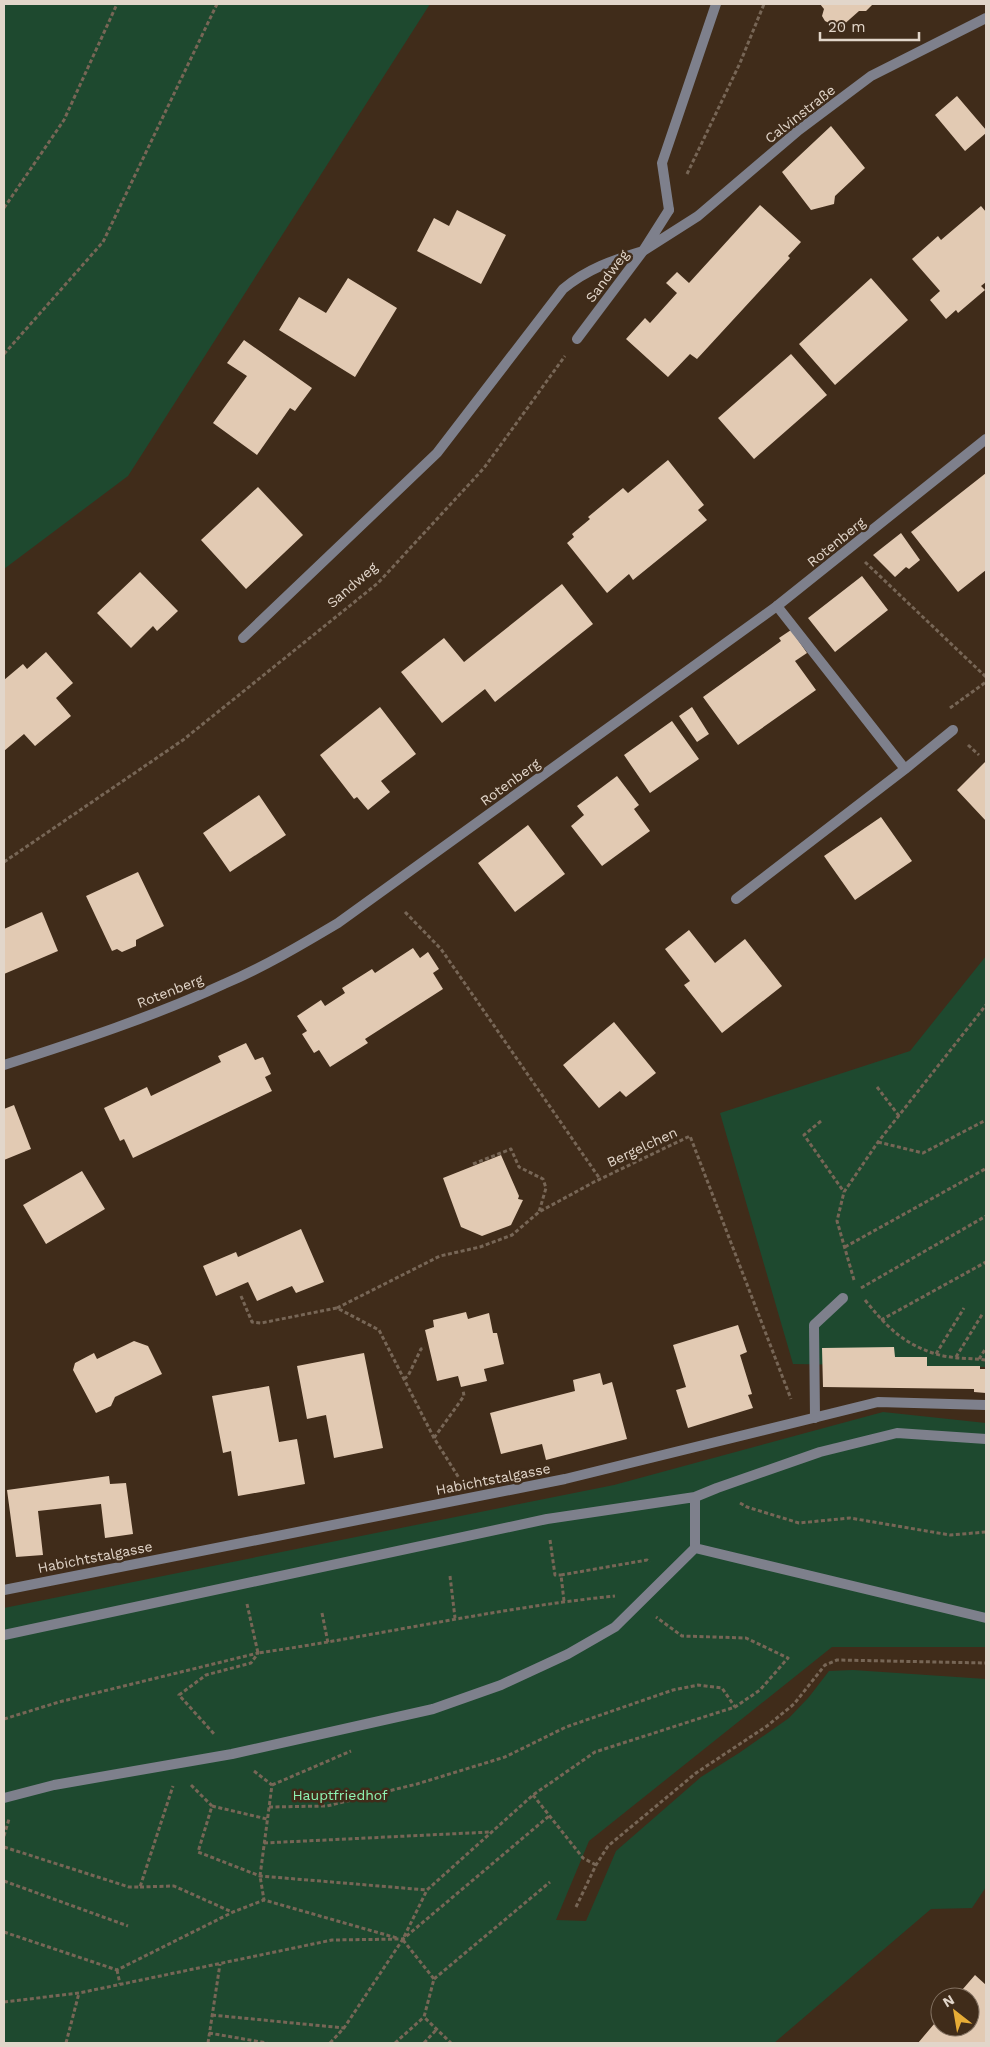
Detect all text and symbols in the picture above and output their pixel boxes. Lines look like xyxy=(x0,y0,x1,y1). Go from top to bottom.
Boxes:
scale bar xyxy=(820,10,919,42)
text: 20 m xyxy=(828,18,866,36)
street label: Calvinstraße xyxy=(762,82,838,146)
street label: Sandweg xyxy=(582,246,632,305)
street label: Rotenberg xyxy=(804,514,869,570)
street label: Sandweg xyxy=(324,559,381,611)
street label: Rotenberg xyxy=(477,755,543,809)
street label: Rotenberg xyxy=(135,971,206,1011)
street label: Bergelchen xyxy=(604,1124,680,1170)
street label: Habichtstalgasse xyxy=(434,1460,552,1498)
street label: Habichtstalgasse xyxy=(36,1538,154,1576)
park label: Hauptfriedhof xyxy=(292,1787,388,1803)
north arrow xyxy=(930,1987,980,2037)
text: N xyxy=(940,1991,957,2010)

